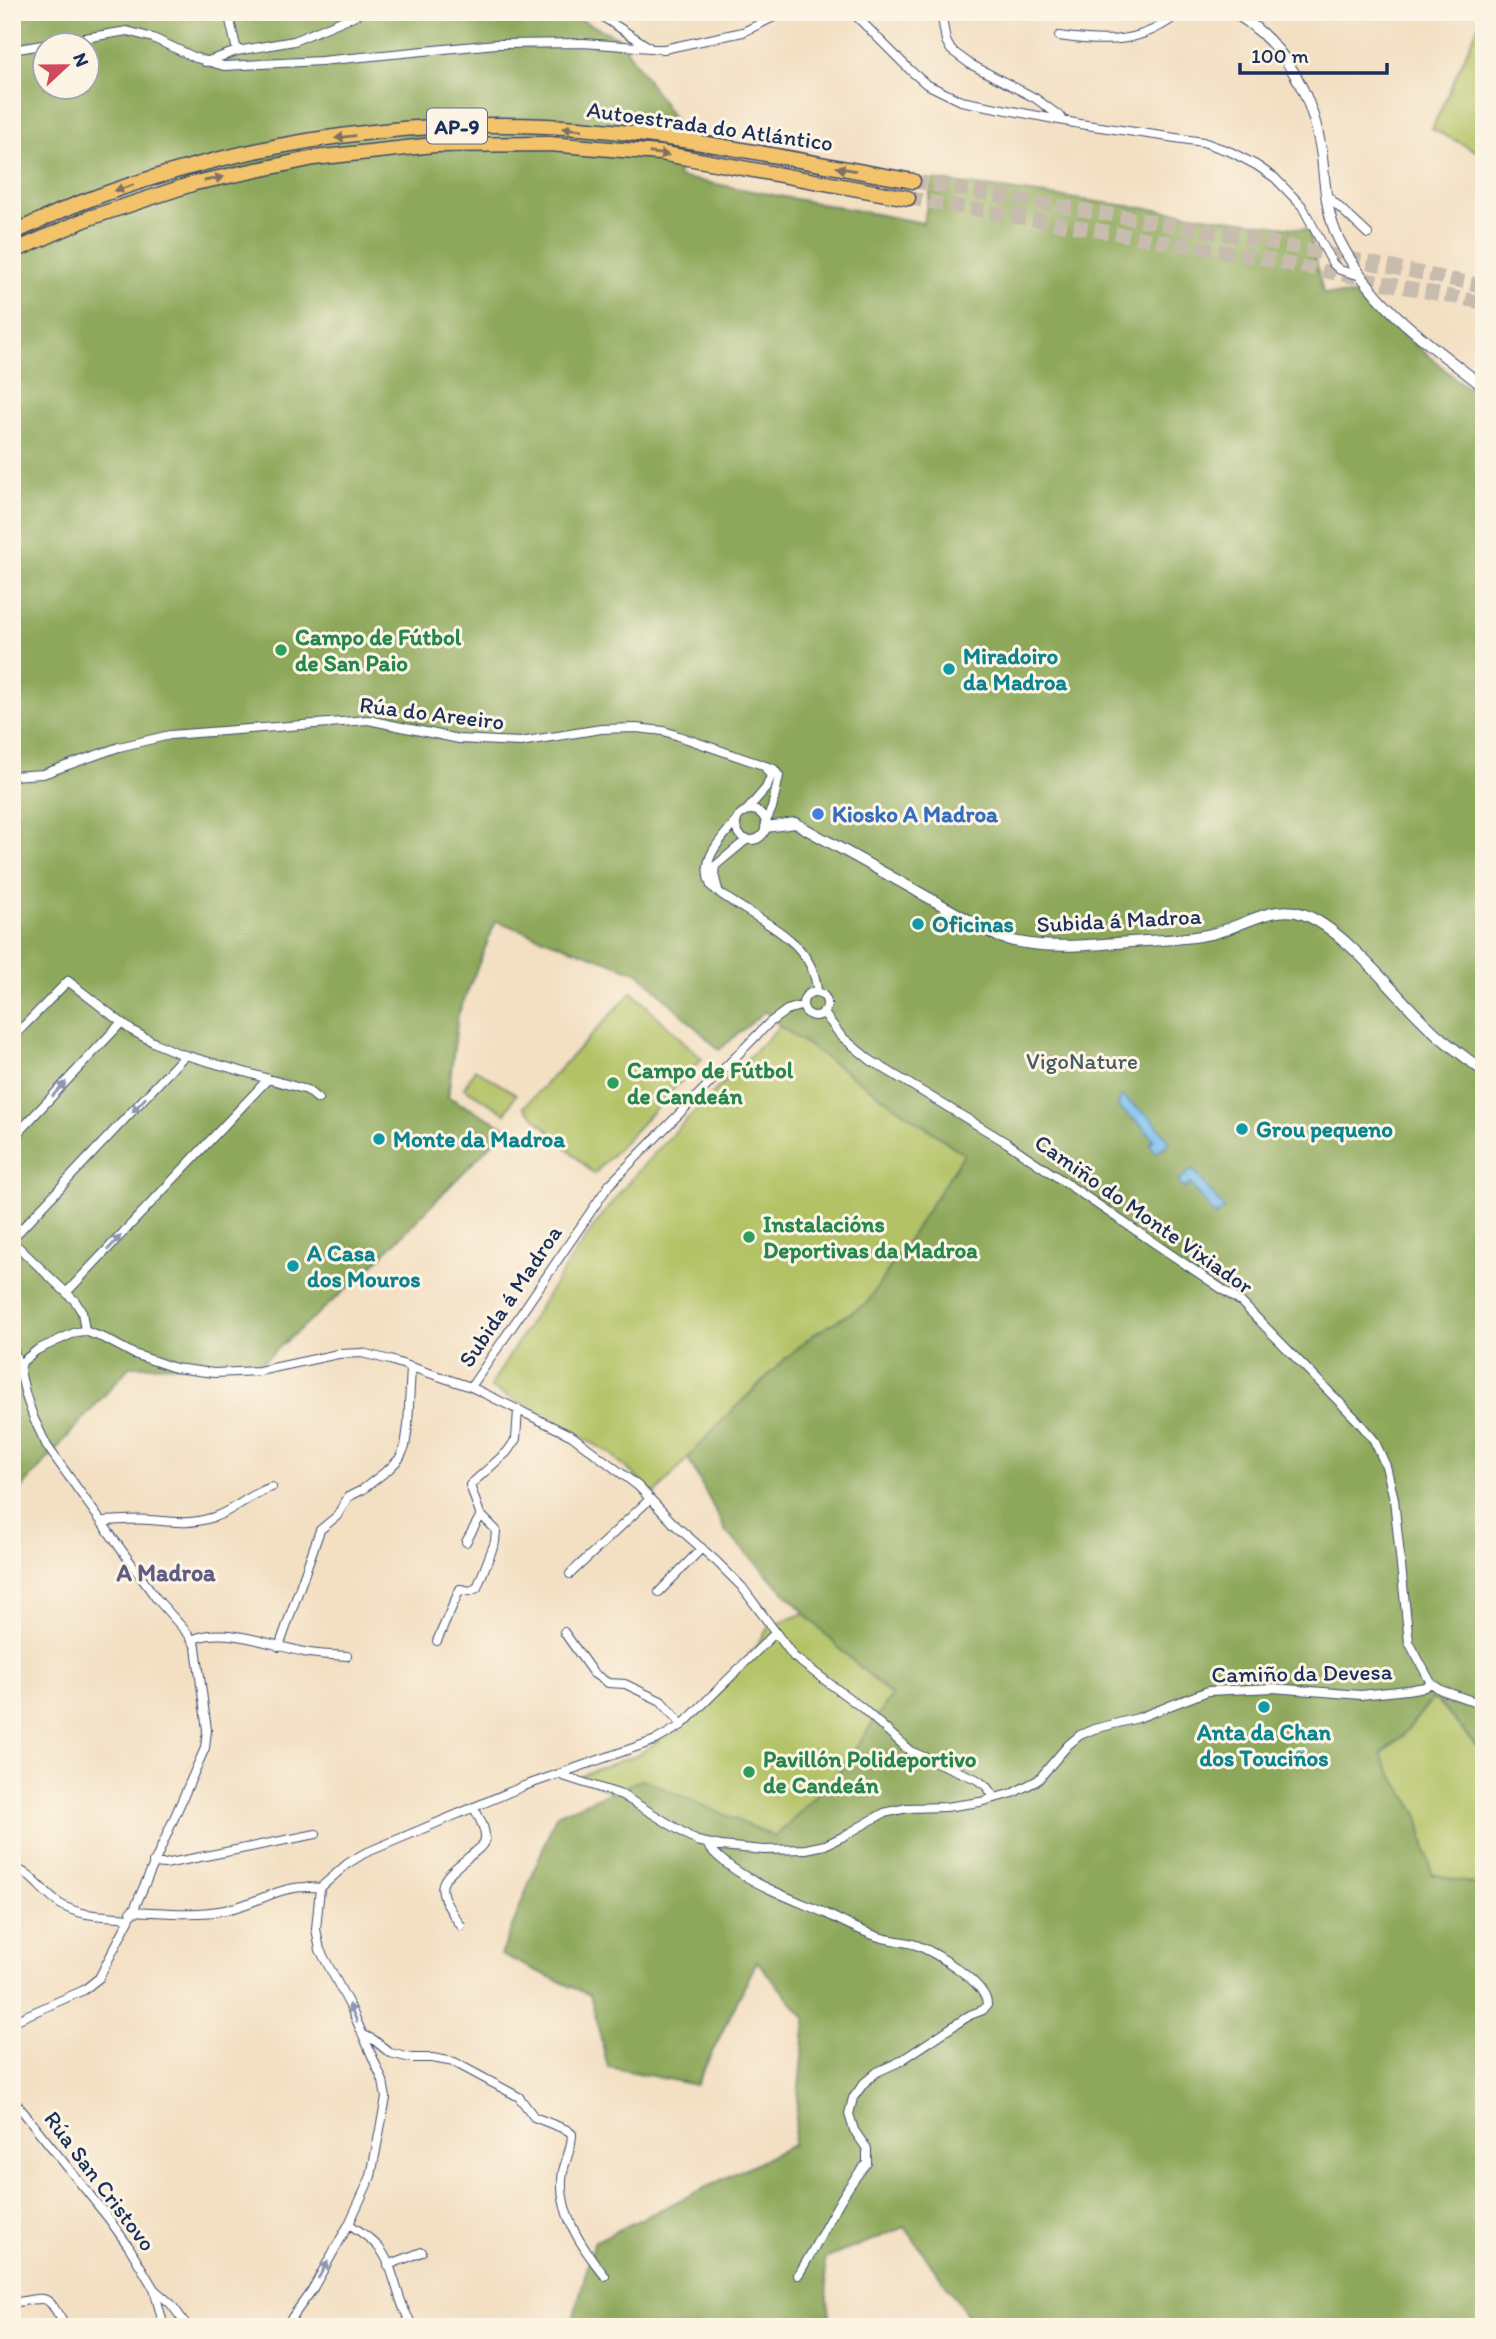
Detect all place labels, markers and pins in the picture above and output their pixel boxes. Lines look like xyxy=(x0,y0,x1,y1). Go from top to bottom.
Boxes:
place label: Campo de Fútbol de San Paio xyxy=(295,623,462,677)
marker: Campo de Fútbol de San Paio xyxy=(273,642,289,658)
place label: Miradoiro da Madroa xyxy=(963,642,1068,696)
marker: Miradoiro da Madroa xyxy=(941,661,957,677)
place label: Kiosko A Madroa xyxy=(832,800,999,828)
marker: Kiosko A Madroa xyxy=(810,806,826,822)
place label: Oficinas xyxy=(932,910,1014,938)
marker: Oficinas xyxy=(910,916,926,932)
place label: Campo de Fútbol de Candeán xyxy=(627,1056,794,1110)
marker: Campo de Fútbol de Candeán xyxy=(605,1075,621,1091)
place label: Grou pequeno xyxy=(1256,1115,1393,1143)
marker: Grou pequeno xyxy=(1234,1121,1250,1137)
place label: Monte da Madroa xyxy=(393,1125,566,1153)
marker: Monte da Madroa xyxy=(371,1131,387,1147)
place label: Instalacións Deportivas da Madroa xyxy=(763,1210,978,1264)
marker: Instalacións Deportivas da Madroa xyxy=(741,1229,757,1245)
place label: A Casa dos Mouros xyxy=(306,1239,421,1293)
marker: A Casa dos Mouros xyxy=(285,1258,301,1274)
marker: Anta da Chan dos Touciños xyxy=(1256,1699,1272,1715)
place label: Anta da Chan dos Touciños xyxy=(1196,1718,1332,1772)
place label: Pavillón Polideportivo de Candeán xyxy=(763,1745,977,1799)
marker: Pavillón Polideportivo de Candeán xyxy=(741,1764,757,1780)

